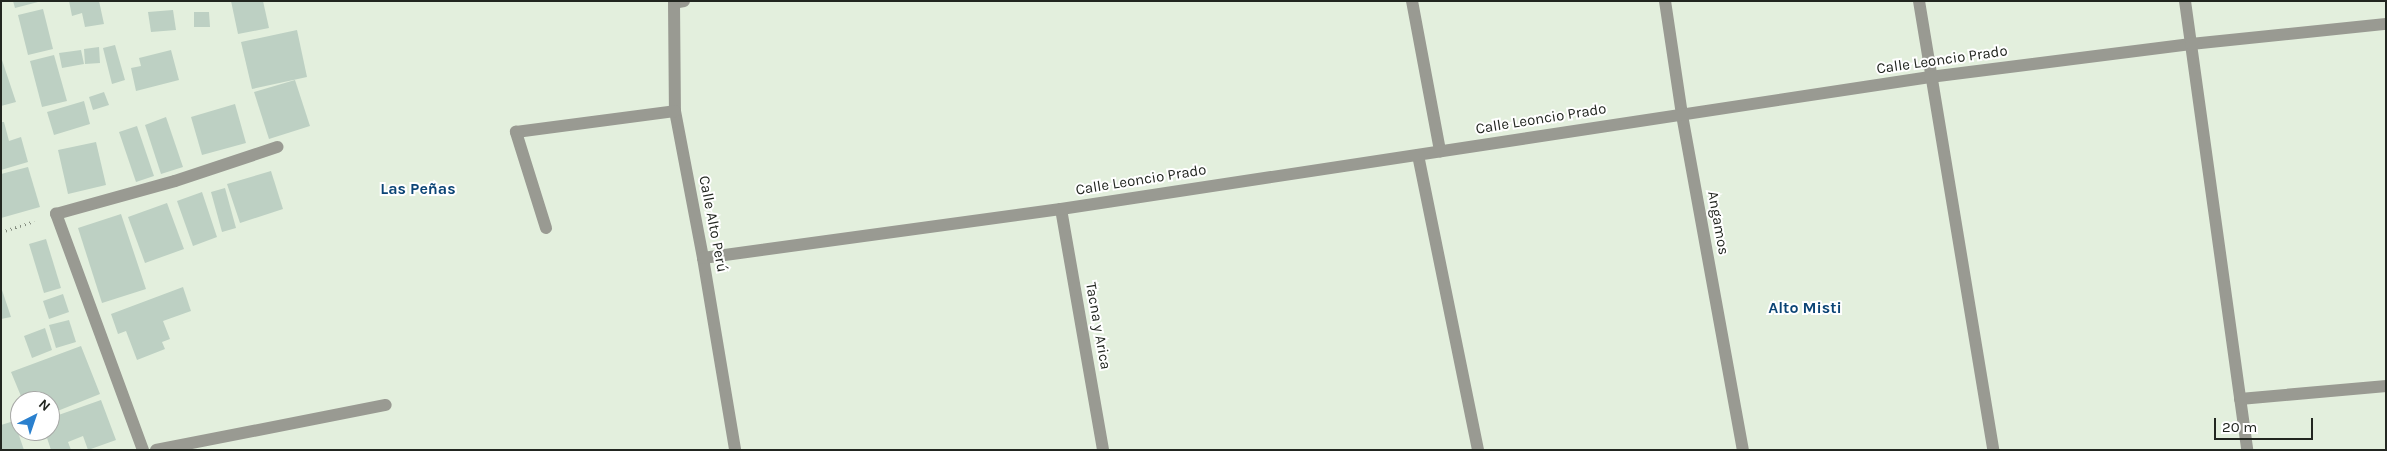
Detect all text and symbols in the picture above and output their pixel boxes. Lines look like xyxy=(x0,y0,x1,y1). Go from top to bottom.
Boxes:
street label: Calle Leoncio Prado xyxy=(1875,42,2009,78)
street label: Calle Leoncio Prado xyxy=(1474,100,1608,138)
street label: Calle Leoncio Prado xyxy=(1074,161,1208,199)
street label: Calle Alto Perú xyxy=(695,174,731,274)
district label: Las Peñas xyxy=(380,179,456,199)
street label: Angamos xyxy=(1704,190,1732,256)
street label: Tacna y Arica xyxy=(1081,281,1115,371)
district label: Alto Misti xyxy=(1768,298,1842,318)
north arrow xyxy=(10,391,60,441)
text: N xyxy=(35,395,54,415)
scale bar xyxy=(2217,408,2316,440)
text: 20 m xyxy=(2222,418,2257,436)

